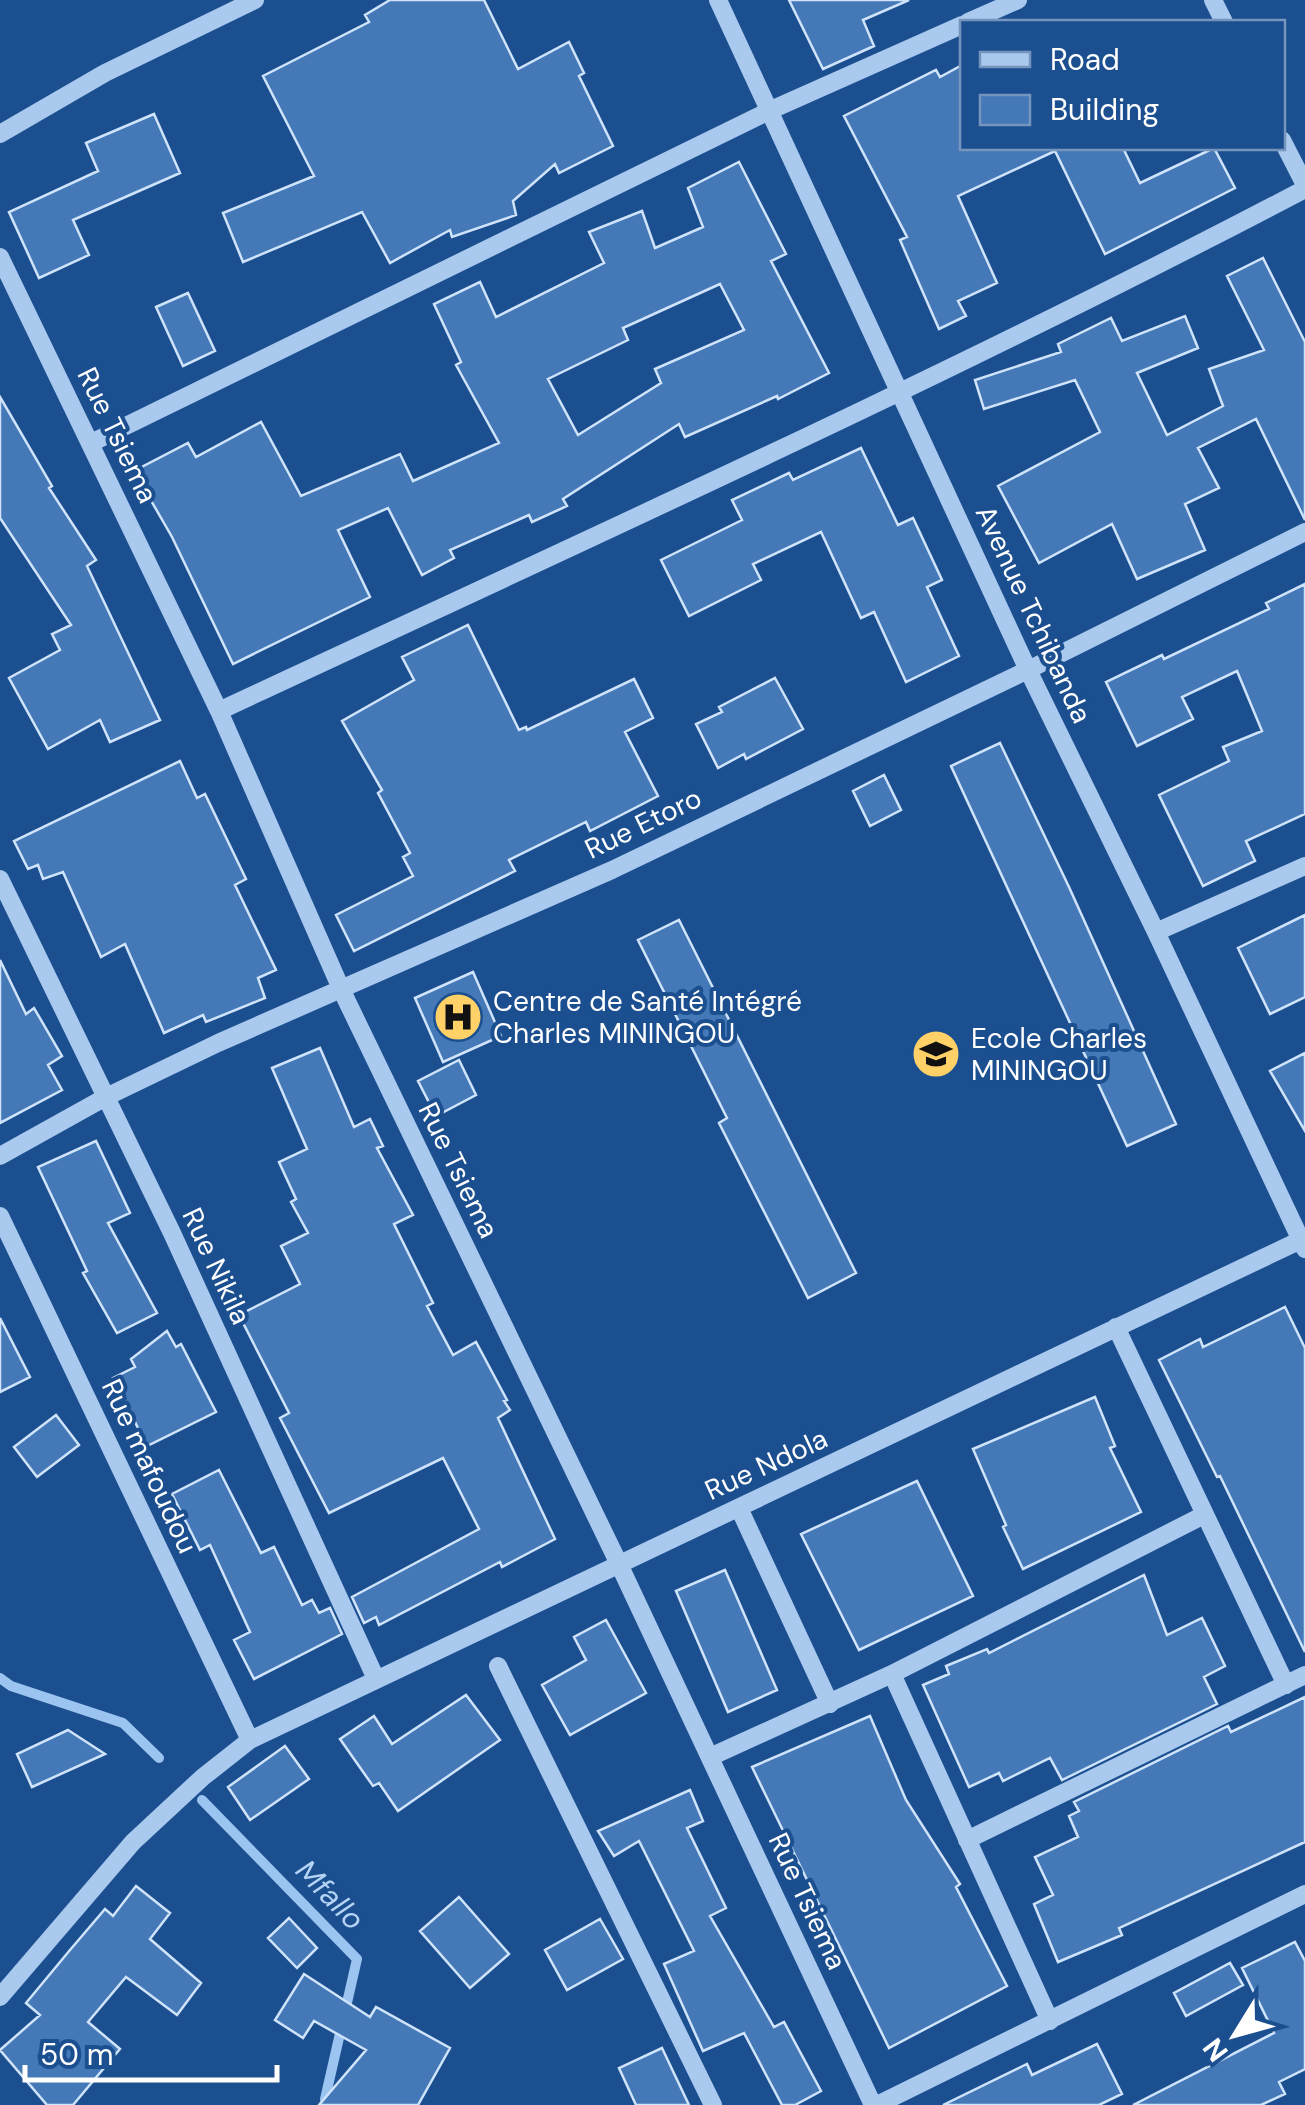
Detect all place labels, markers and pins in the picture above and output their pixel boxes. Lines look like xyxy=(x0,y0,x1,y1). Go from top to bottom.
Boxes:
place label: Centre de Santé Intégré Charles MININGOU xyxy=(493,983,802,1052)
hospital icon: Centre de Santé Intégré Charles MININGOU xyxy=(432,991,484,1043)
place label: Ecole Charles MININGOU xyxy=(971,1020,1147,1089)
school or university icon: Ecole Charles MININGOU xyxy=(910,1028,962,1080)

